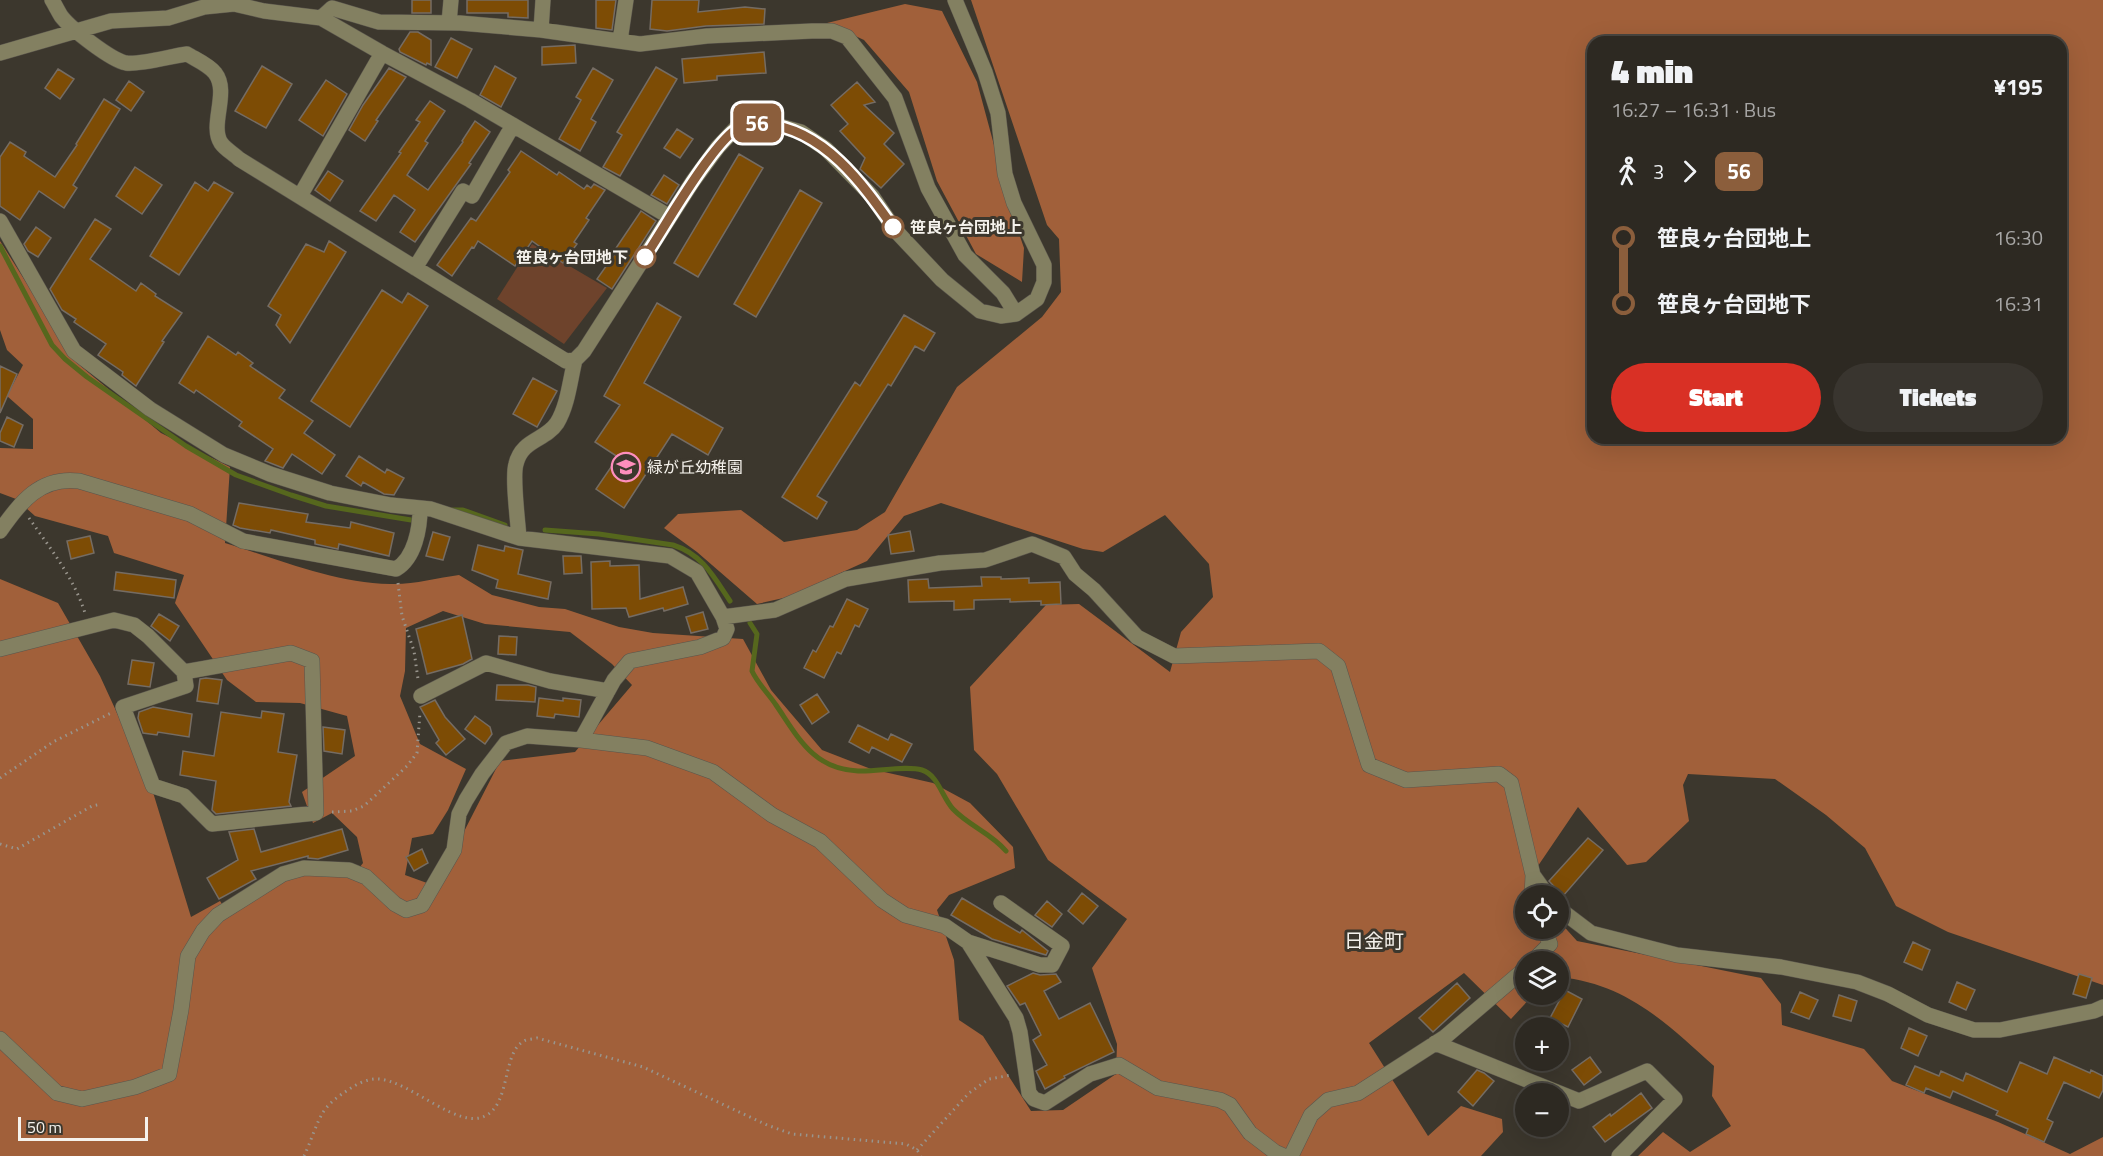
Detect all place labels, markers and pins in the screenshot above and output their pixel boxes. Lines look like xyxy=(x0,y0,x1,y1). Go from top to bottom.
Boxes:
place label: 笹良ヶ台団地上 xyxy=(910,215,1022,239)
marker: 笹良ヶ台団地上 xyxy=(882,216,904,238)
place label: 笹良ヶ台団地下 xyxy=(516,245,628,269)
marker: 笹良ヶ台団地下 xyxy=(634,246,656,268)
school or university icon: 緑が丘幼稚園 xyxy=(610,451,642,483)
place label: 緑が丘幼稚園 xyxy=(647,455,743,479)

